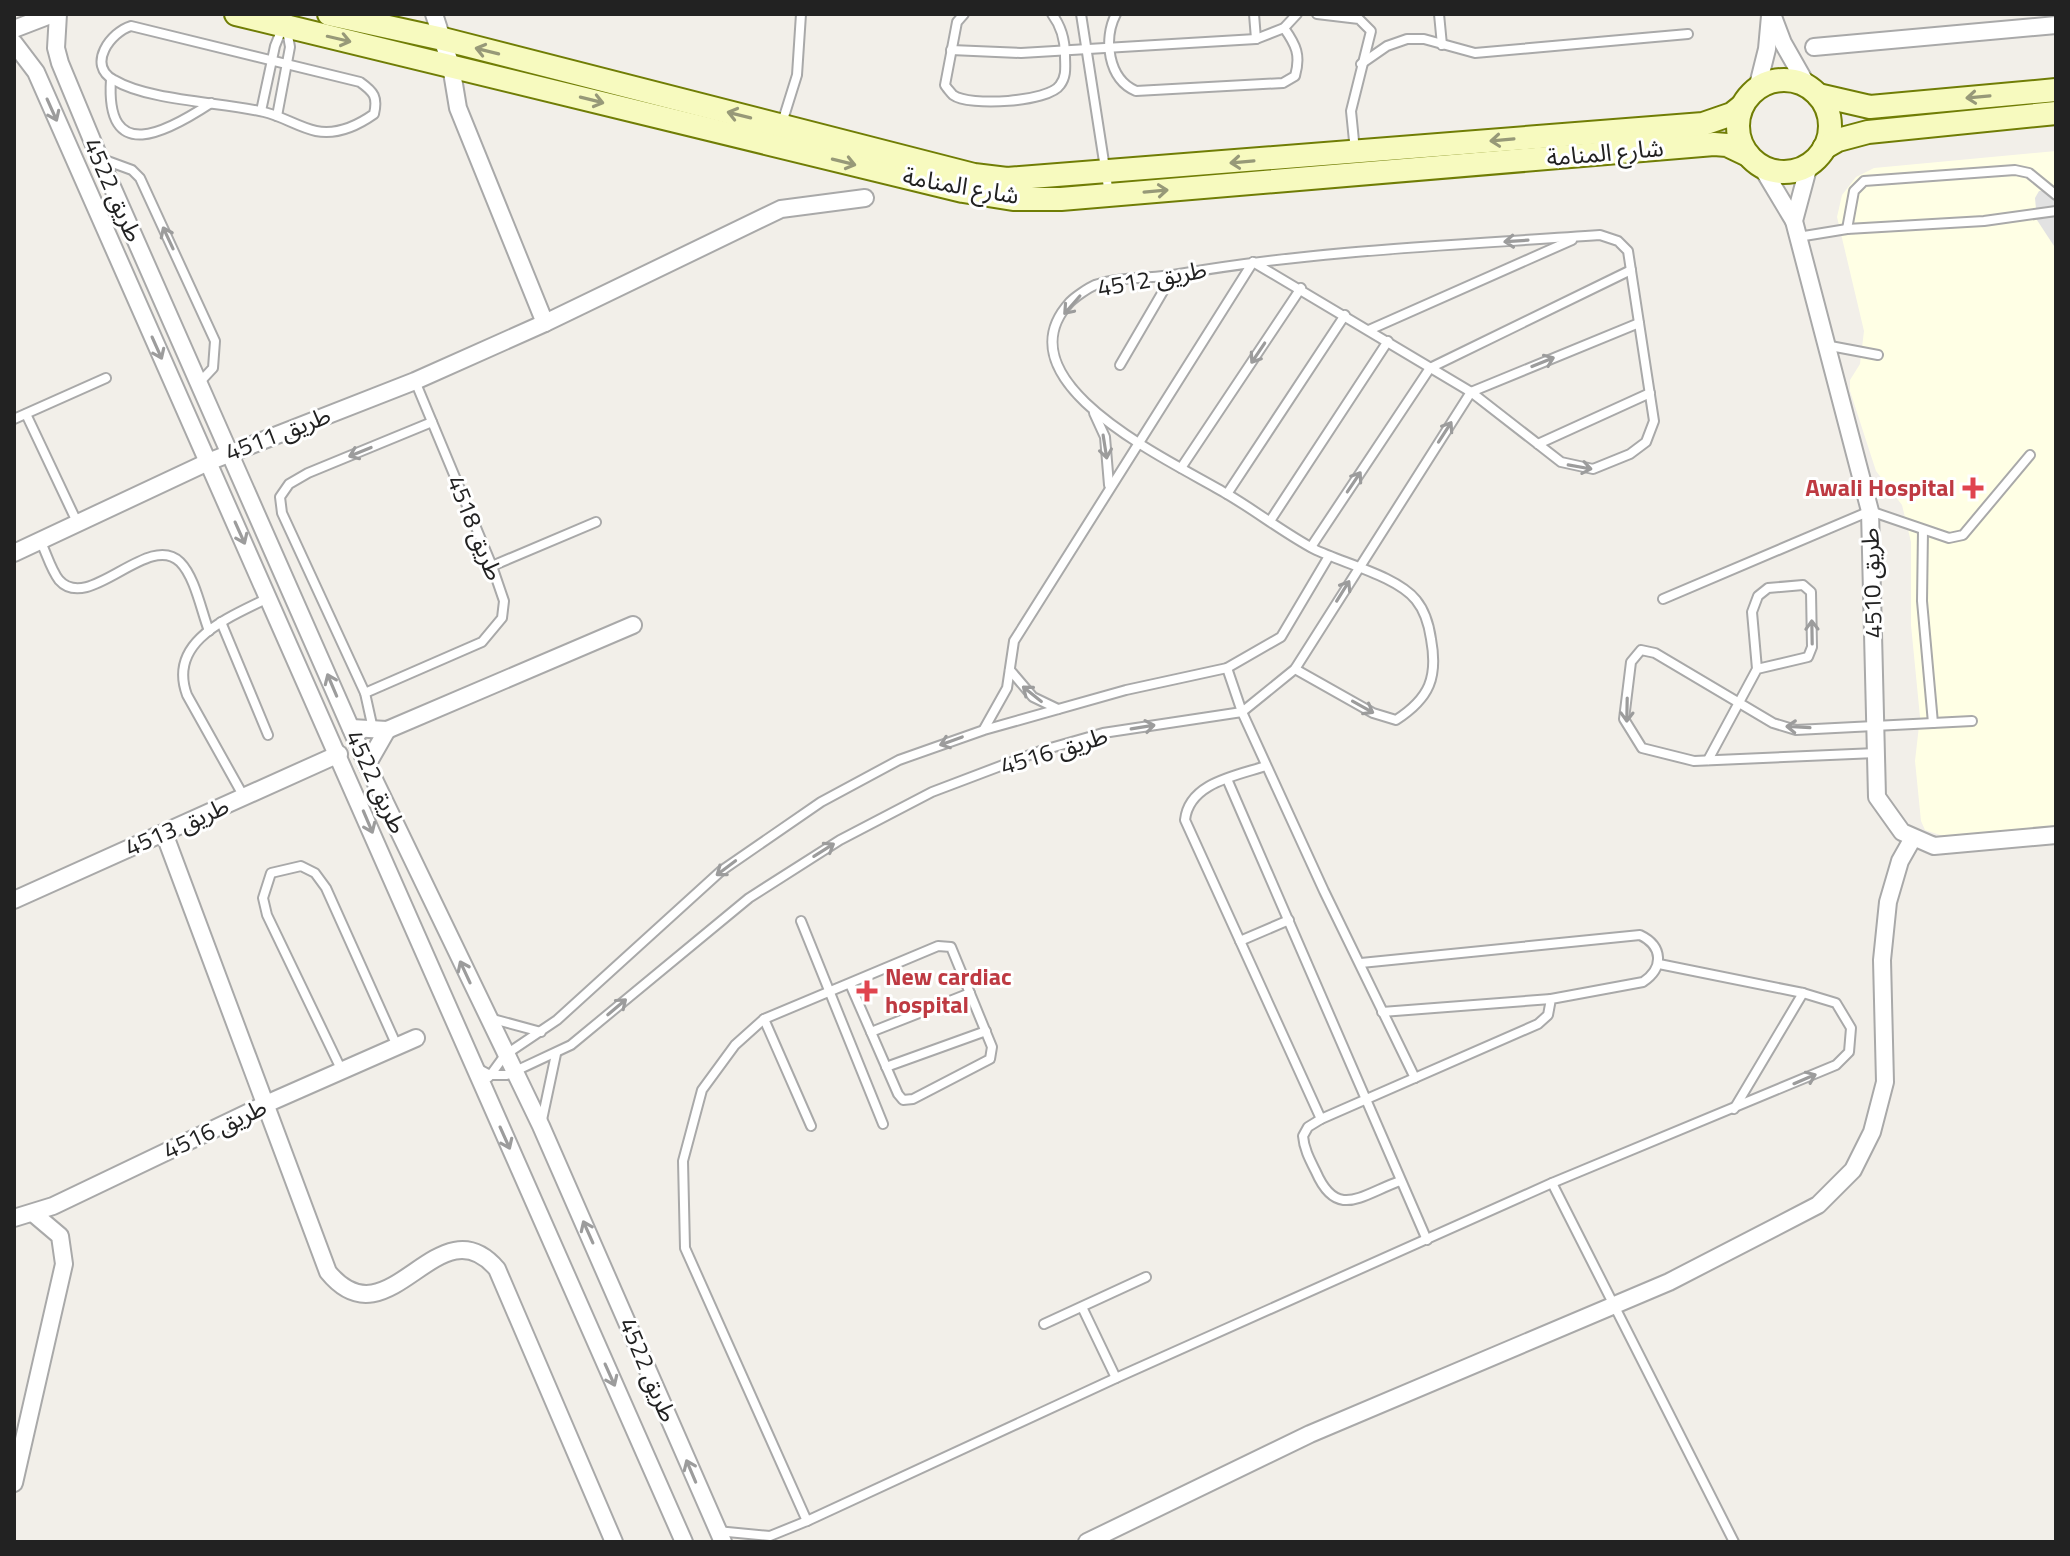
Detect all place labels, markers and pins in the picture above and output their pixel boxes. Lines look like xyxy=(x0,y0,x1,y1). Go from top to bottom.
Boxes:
place label: Awali Hospital xyxy=(1805,469,1955,505)
marker: Awali Hospital xyxy=(1962,477,1984,499)
place label: New cardiac hospital xyxy=(885,958,1012,1022)
marker: New cardiac hospital xyxy=(856,980,878,1002)

